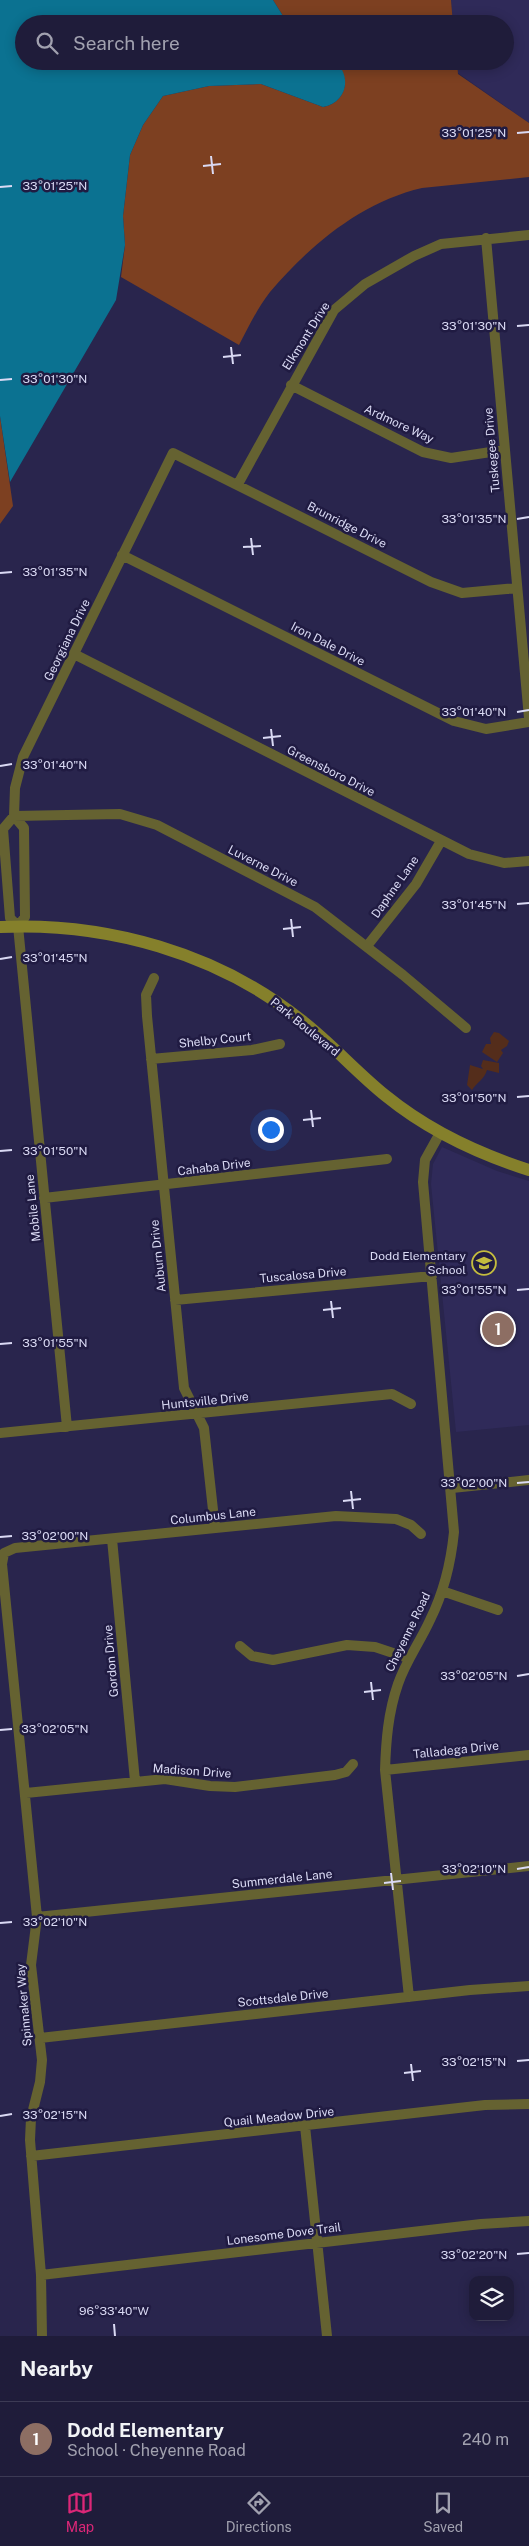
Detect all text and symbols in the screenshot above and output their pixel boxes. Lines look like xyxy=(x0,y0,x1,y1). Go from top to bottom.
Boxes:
search box xyxy=(15,15,514,70)
icon: search xyxy=(33,29,61,57)
text: Search here xyxy=(73,32,180,54)
text: 33°01'25"N xyxy=(442,126,506,140)
text: 33°01'25"N xyxy=(23,179,87,193)
street label: Elkmont Drive xyxy=(279,299,333,373)
text: 33°01'30"N xyxy=(442,319,506,333)
text: 33°01'30"N xyxy=(23,372,87,386)
street label: Ardmore Way xyxy=(362,402,437,446)
street label: Tuskegee Drive xyxy=(481,407,503,493)
street label: Brunridge Drive xyxy=(305,499,389,551)
text: 33°01'35"N xyxy=(441,512,507,526)
text: 33°01'35"N xyxy=(22,565,88,579)
street label: Georgiana Drive xyxy=(41,597,93,683)
street label: Iron Dale Drive xyxy=(289,619,368,669)
text: 33°01'40"N xyxy=(442,705,506,719)
street label: Greensboro Drive xyxy=(285,743,377,799)
text: 33°01'40"N xyxy=(23,758,87,772)
street label: Luverne Drive xyxy=(226,842,300,890)
street label: Daphne Lane xyxy=(368,853,422,921)
text: 33°01'45"N xyxy=(441,898,507,912)
text: 33°01'45"N xyxy=(22,951,88,965)
street label: Park Boulevard xyxy=(268,995,342,1059)
street label: Shelby Court xyxy=(178,1029,252,1051)
text: 33°01'50"N xyxy=(442,1091,507,1105)
your location xyxy=(258,1117,284,1143)
text: 33°01'50"N xyxy=(23,1144,88,1158)
street label: Cahaba Drive xyxy=(177,1156,252,1178)
street label: Mobile Lane xyxy=(22,1173,43,1242)
street label: Auburn Drive xyxy=(147,1219,169,1293)
place label: Dodd Elementary School xyxy=(370,1249,467,1277)
school or university icon: Dodd Elementary School xyxy=(471,1250,497,1276)
street label: Tuscalosa Drive xyxy=(259,1264,347,1286)
text: 33°01'55"N xyxy=(441,1283,507,1297)
pin: 1 xyxy=(482,1310,514,1348)
text: 33°01'55"N xyxy=(22,1336,88,1350)
street label: Huntsville Drive xyxy=(161,1389,250,1413)
text: 33°02'00"N xyxy=(441,1476,507,1490)
street label: Columbus Lane xyxy=(169,1505,257,1527)
text: 33°02'00"N xyxy=(22,1529,88,1543)
street label: Cheyenne Road xyxy=(383,1590,433,1674)
street label: Gordon Drive xyxy=(101,1624,121,1698)
text: 33°02'05"N xyxy=(440,1669,508,1683)
text: 33°02'05"N xyxy=(21,1722,89,1736)
street label: Talladega Drive xyxy=(412,1739,500,1761)
street label: Madison Drive xyxy=(152,1761,232,1781)
text: 33°02'10"N xyxy=(442,1862,506,1876)
street label: Summerdale Lane xyxy=(231,1867,333,1891)
text: 33°02'10"N xyxy=(23,1915,87,1929)
street label: Spinnaker Way xyxy=(13,1962,35,2047)
street label: Scottsdale Drive xyxy=(237,1986,329,2010)
text: 33°02'15"N xyxy=(442,2055,506,2069)
street label: Quail Meadow Drive xyxy=(223,2104,335,2130)
text: 33°02'15"N xyxy=(23,2108,87,2122)
street label: Lonesome Dove Trail xyxy=(226,2220,342,2248)
text: 33°02'20"N xyxy=(441,2248,507,2262)
map controls xyxy=(469,2276,514,2321)
button: layers xyxy=(469,2276,514,2321)
text: 96°33'40"W xyxy=(79,2304,149,2318)
text: Nearby xyxy=(20,2356,93,2381)
text: Dodd Elementary xyxy=(67,2419,224,2441)
text: 1 xyxy=(33,2430,39,2449)
text: 240 m xyxy=(462,2430,509,2449)
text: School · Cheyenne Road xyxy=(67,2441,246,2460)
tab: Map xyxy=(66,2489,94,2535)
tab: Directions xyxy=(226,2489,292,2535)
tab: Saved xyxy=(423,2489,463,2535)

